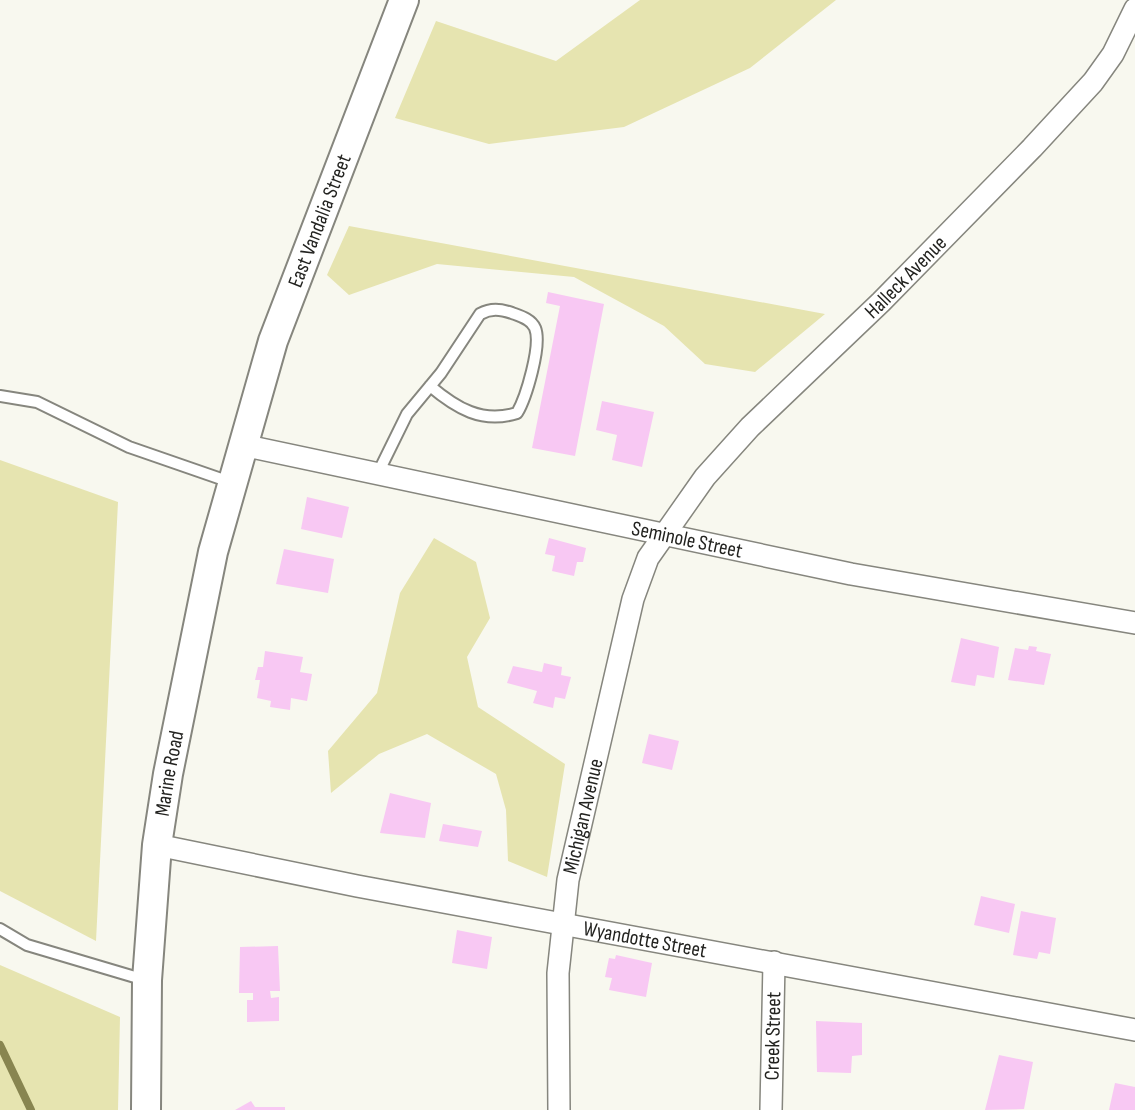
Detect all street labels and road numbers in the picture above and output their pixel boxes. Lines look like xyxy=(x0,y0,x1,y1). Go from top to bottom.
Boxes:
street label: East Vandalia Street xyxy=(282,151,356,291)
street label: Halleck Avenue xyxy=(859,230,952,324)
street label: Seminole Street xyxy=(629,515,745,563)
street label: Marine Road xyxy=(149,728,189,818)
street label: Michigan Avenue xyxy=(557,756,608,876)
street label: Wyandotte Street xyxy=(581,916,709,963)
street label: Creek Street xyxy=(759,992,786,1080)

